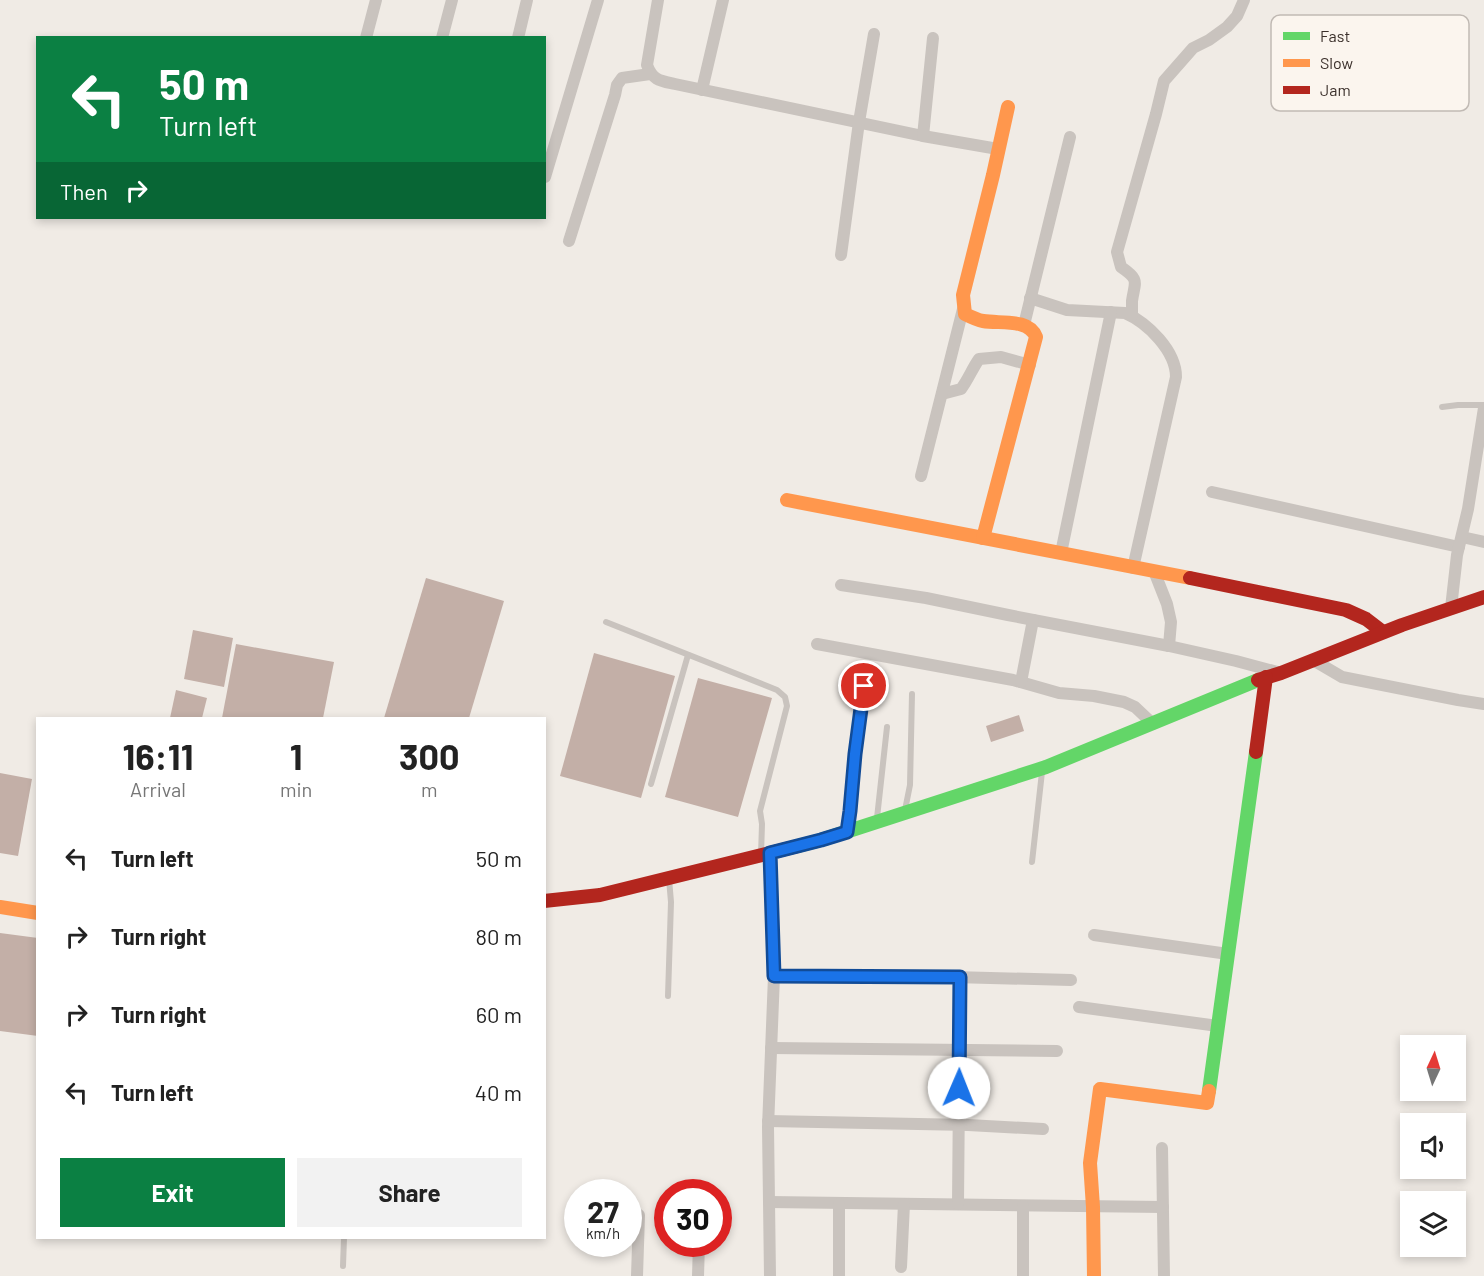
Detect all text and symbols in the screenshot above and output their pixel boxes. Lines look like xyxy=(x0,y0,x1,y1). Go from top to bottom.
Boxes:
legend xyxy=(1271,15,1469,111)
text: Fast xyxy=(1320,26,1350,45)
text: Slow xyxy=(1320,53,1353,72)
text: 50 m xyxy=(159,58,249,108)
icon: left xyxy=(60,60,138,138)
text: Jam xyxy=(1320,80,1351,99)
text: Turn left xyxy=(159,109,257,141)
icon: right xyxy=(120,174,153,207)
text: Then xyxy=(60,178,108,204)
pin xyxy=(838,660,889,711)
icon: arrive xyxy=(847,669,880,702)
text: 16:11 xyxy=(123,734,193,777)
text: 1 xyxy=(290,734,303,777)
text: 300 xyxy=(399,734,459,777)
text: Arrival xyxy=(130,777,186,801)
text: min xyxy=(280,777,312,801)
text: m xyxy=(421,777,437,801)
icon: left xyxy=(60,842,93,875)
text: Turn left xyxy=(111,845,194,871)
text: 50 m xyxy=(476,845,522,871)
icon: right xyxy=(60,920,93,953)
text: Turn right xyxy=(111,923,206,949)
text: 80 m xyxy=(476,923,522,949)
icon: right xyxy=(60,998,93,1031)
text: Turn right xyxy=(111,1001,206,1027)
text: 60 m xyxy=(476,1001,522,1027)
north arrow xyxy=(1400,1035,1466,1101)
map controls xyxy=(1400,1035,1466,1257)
position arrow xyxy=(927,1056,991,1120)
icon: left xyxy=(60,1076,93,1109)
text: Turn left xyxy=(111,1079,194,1105)
text: 40 m xyxy=(475,1079,522,1105)
button: sound xyxy=(1400,1113,1466,1179)
button: Exit xyxy=(60,1158,285,1227)
button: Share xyxy=(297,1158,522,1227)
speed limit sign: 30 xyxy=(654,1179,732,1257)
button: layers xyxy=(1400,1191,1466,1257)
text: 27 xyxy=(587,1193,619,1229)
text: km/h xyxy=(586,1224,620,1242)

